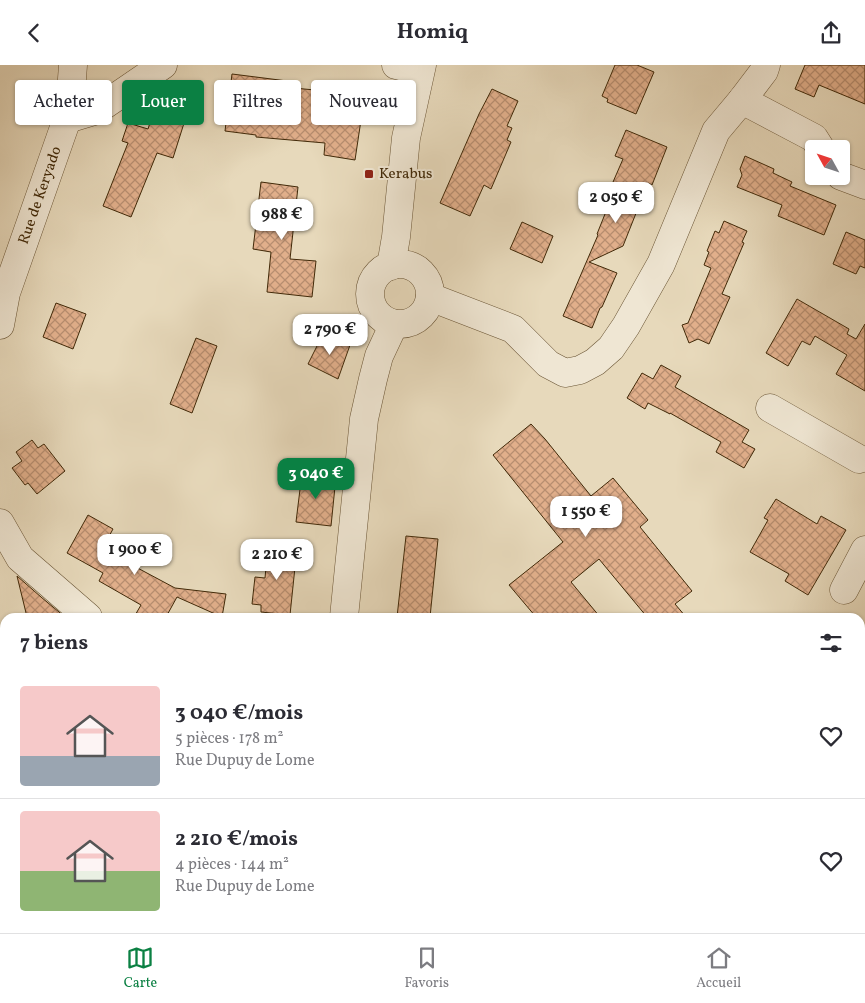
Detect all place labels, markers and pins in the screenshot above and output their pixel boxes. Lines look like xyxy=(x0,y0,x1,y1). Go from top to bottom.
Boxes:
place label: Kerabus xyxy=(379,164,433,185)
marker: Kerabus xyxy=(363,168,375,180)
pin: 2 050 € xyxy=(570,181,662,224)
pin: 988 € xyxy=(247,199,317,241)
pin: 2 790 € xyxy=(284,313,376,356)
pin: 3 040 € xyxy=(270,457,362,500)
pin: 1 550 € xyxy=(540,495,632,538)
pin: 1 900 € xyxy=(89,533,181,576)
pin: 2 210 € xyxy=(231,539,323,581)

